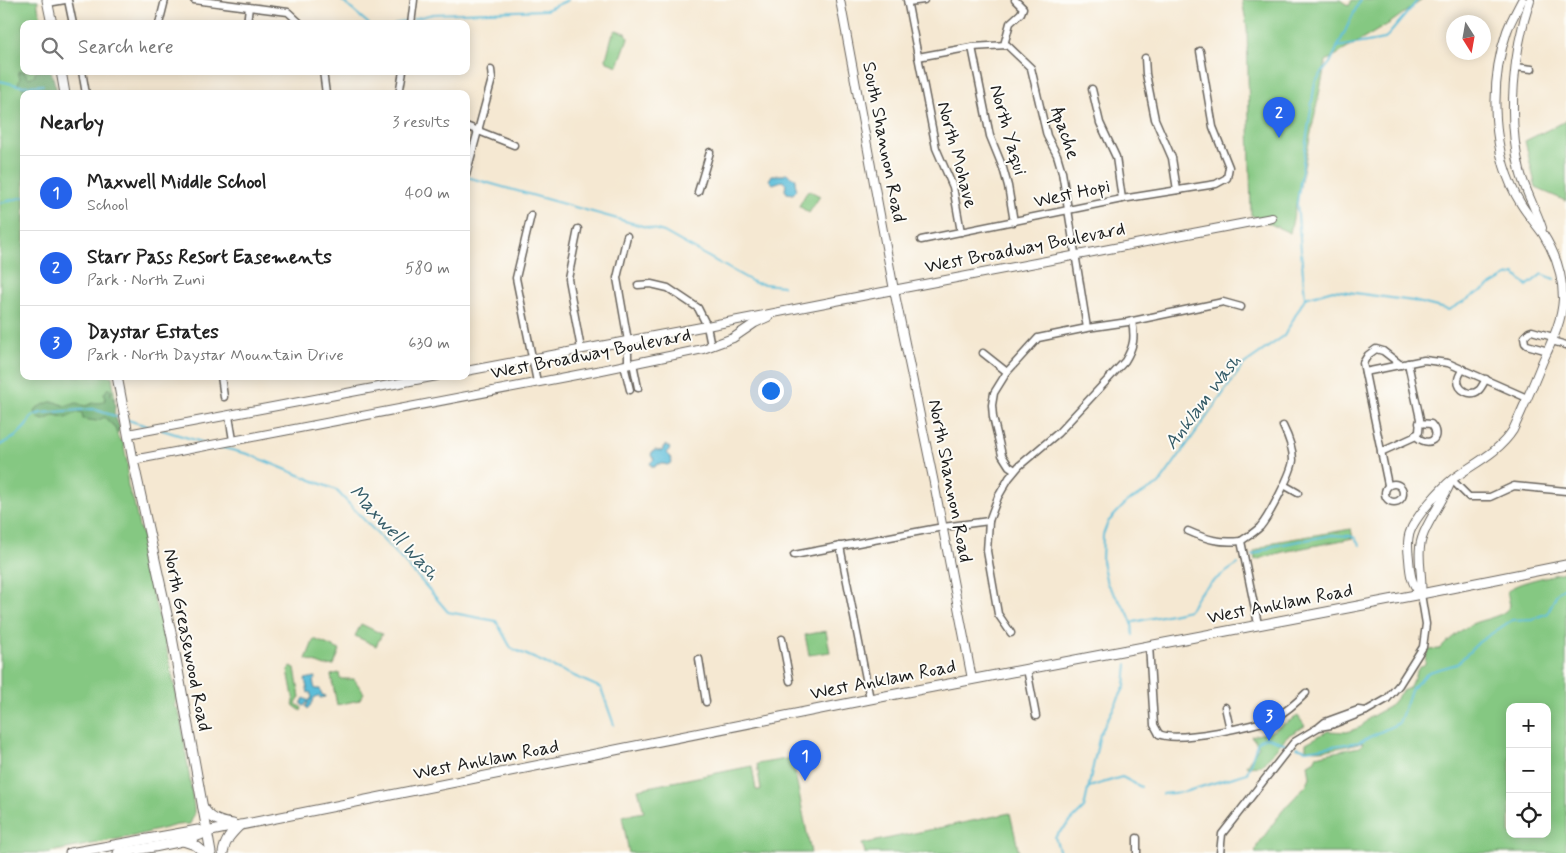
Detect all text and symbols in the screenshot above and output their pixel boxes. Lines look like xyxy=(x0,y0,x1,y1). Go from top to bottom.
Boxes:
north arrow xyxy=(1446,15,1491,60)
search box xyxy=(20,20,470,75)
icon: search xyxy=(38,34,66,62)
text: Search here xyxy=(78,35,174,60)
street label: South Shannon Road xyxy=(856,60,912,224)
street label: North Yaqui xyxy=(983,82,1033,178)
pin: 2 xyxy=(1263,97,1295,138)
street label: North Mohave xyxy=(931,99,983,211)
street label: Apache xyxy=(1043,103,1086,163)
text: Nearby xyxy=(40,109,104,137)
text: 3 results xyxy=(392,112,450,133)
text: Maxwell Middle School xyxy=(87,170,267,195)
street label: West Hopi xyxy=(1032,174,1112,214)
text: 1 xyxy=(52,183,60,204)
text: 400 m xyxy=(405,183,450,204)
text: School xyxy=(87,195,128,216)
street label: West Broadway Boulevard xyxy=(923,216,1127,280)
text: Starr Pass Resort Easements xyxy=(87,245,332,270)
text: 2 xyxy=(52,258,60,279)
text: 580 m xyxy=(405,258,450,279)
text: Park · North Zuni xyxy=(87,270,205,291)
text: Daystar Estates xyxy=(87,320,219,345)
street label: West Broadway Boulevard xyxy=(489,322,693,386)
text: 3 xyxy=(52,333,60,354)
text: 630 m xyxy=(408,333,450,354)
text: Park · North Daystar Mountain Drive xyxy=(87,345,344,366)
water label: Anklam Wash xyxy=(1158,349,1248,455)
your location xyxy=(758,378,784,404)
street label: North Shannon Road xyxy=(922,397,978,565)
water label: Maxwell Wash xyxy=(343,479,445,587)
street label: North Greasewood Road xyxy=(157,547,217,733)
street label: West Anklam Road xyxy=(1205,578,1355,630)
street label: West Anklam Road xyxy=(808,654,958,706)
pin: 3 xyxy=(1253,700,1285,741)
map controls xyxy=(1506,703,1551,838)
button: + xyxy=(1506,703,1551,748)
street label: West Anklam Road xyxy=(411,734,561,786)
pin: 1 xyxy=(789,740,821,781)
button: − xyxy=(1506,748,1551,793)
button: locate xyxy=(1506,793,1551,838)

